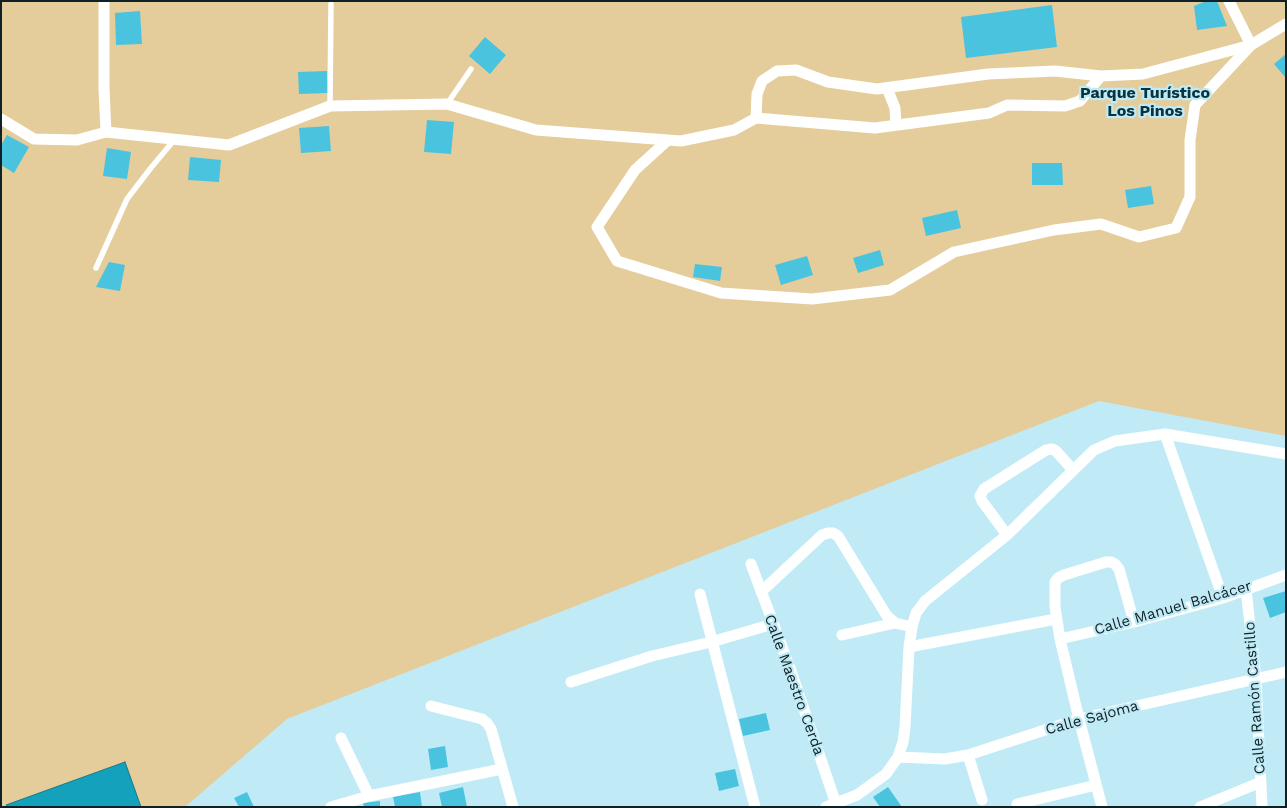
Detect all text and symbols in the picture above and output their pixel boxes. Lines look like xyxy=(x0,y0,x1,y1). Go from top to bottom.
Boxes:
district label: Parque Turístico Los Pinos xyxy=(1080,83,1210,121)
street label: Calle Manuel Balcácer xyxy=(1092,577,1254,639)
street label: Calle Maestro Cerda xyxy=(760,612,828,758)
street label: Calle Ramón Castillo xyxy=(1241,621,1269,775)
street label: Calle Sajoma xyxy=(1044,697,1140,739)

